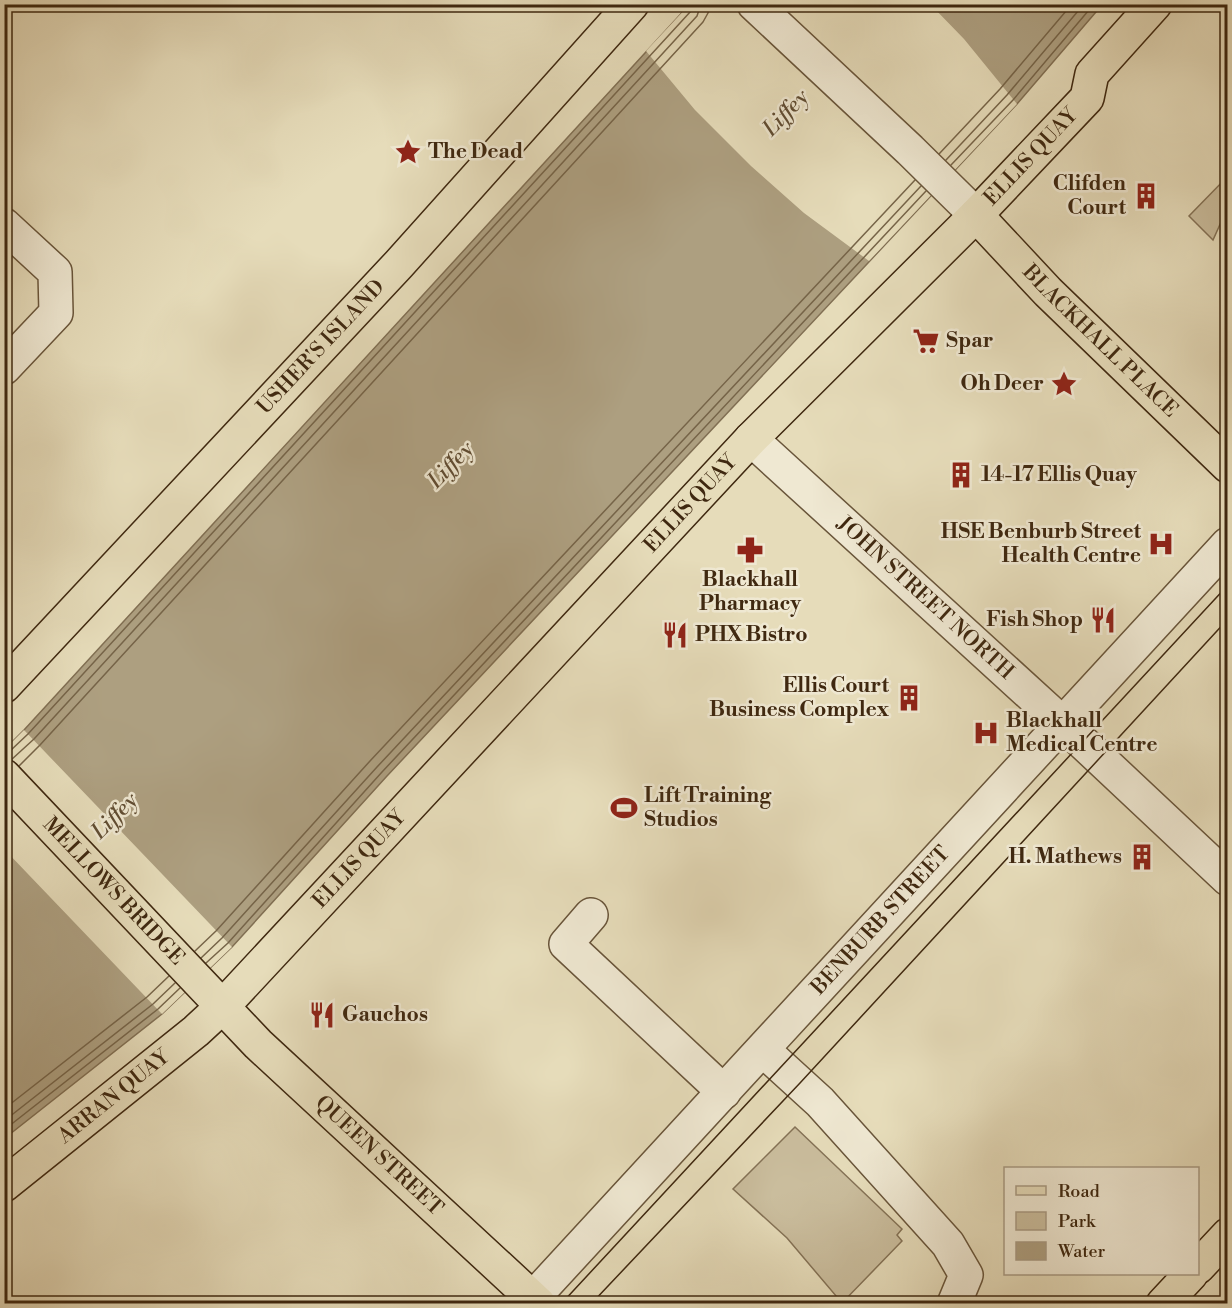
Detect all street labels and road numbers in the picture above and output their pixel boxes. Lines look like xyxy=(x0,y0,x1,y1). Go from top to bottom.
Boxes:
street label: ELLIS QUAY xyxy=(979,102,1084,211)
street label: BLACKHALL PLACE xyxy=(1016,259,1183,423)
street label: USHER'S ISLAND xyxy=(252,274,390,420)
street label: ELLIS QUAY xyxy=(638,448,743,558)
street label: JOHN STREET NORTH xyxy=(831,510,1019,685)
street label: ELLIS QUAY xyxy=(307,804,412,914)
street label: MELLOWS BRIDGE xyxy=(37,812,190,971)
street label: BENBURB STREET xyxy=(805,841,956,1001)
street label: ARRAN QUAY xyxy=(52,1043,176,1150)
street label: QUEEN STREET xyxy=(310,1090,448,1222)

